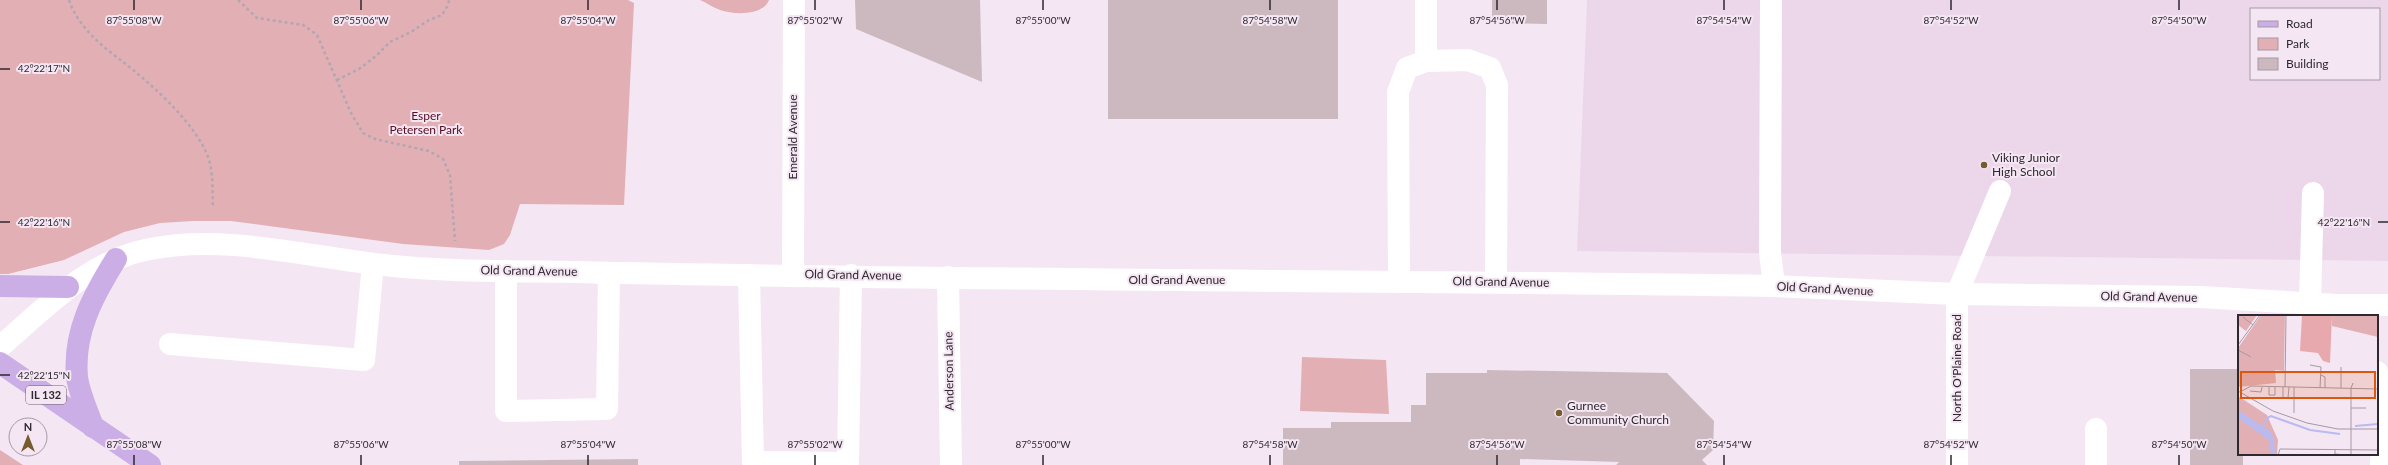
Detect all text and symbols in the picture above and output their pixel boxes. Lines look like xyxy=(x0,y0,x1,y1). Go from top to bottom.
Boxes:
legend xyxy=(2250,8,2380,80)
text: 87°55'08"W xyxy=(106,14,162,26)
text: 87°55'06"W xyxy=(333,14,389,26)
text: 87°55'04"W xyxy=(560,14,616,26)
text: 87°55'02"W xyxy=(787,14,843,26)
text: 87°55'00"W xyxy=(1015,14,1071,26)
text: 87°54'58"W xyxy=(1242,14,1298,26)
text: 87°54'56"W xyxy=(1469,14,1525,26)
text: 87°54'54"W xyxy=(1696,14,1752,26)
text: 87°54'52"W xyxy=(1923,14,1979,26)
text: 87°54'50"W xyxy=(2151,14,2207,26)
text: Road xyxy=(2286,16,2313,31)
text: Park xyxy=(2286,36,2310,51)
text: Building xyxy=(2286,56,2329,71)
text: 42°22'17"N xyxy=(18,62,70,74)
street label: Emerald Avenue xyxy=(785,94,800,180)
park label: Esper Petersen Park xyxy=(390,108,463,137)
place label: Viking Junior High School xyxy=(1992,150,2061,179)
marker: Viking Junior High School xyxy=(1979,160,1989,170)
text: 42°22'16"N xyxy=(18,216,70,228)
text: 42°22'16"N xyxy=(2318,216,2370,228)
street label: Old Grand Avenue xyxy=(480,262,578,279)
street label: Old Grand Avenue xyxy=(804,266,902,283)
street label: Old Grand Avenue xyxy=(1129,272,1225,287)
street label: Old Grand Avenue xyxy=(1452,273,1550,290)
street label: Old Grand Avenue xyxy=(1776,278,1874,299)
street label: Old Grand Avenue xyxy=(2100,288,2198,305)
street label: North O'Plaine Road xyxy=(1949,314,1964,422)
inset map xyxy=(2238,315,2378,455)
street label: Anderson Lane xyxy=(940,331,957,411)
text: 42°22'15"N xyxy=(18,369,70,381)
road number: IL 132 xyxy=(26,386,66,404)
place label: Gurnee Community Church xyxy=(1567,398,1669,427)
marker: Gurnee Community Church xyxy=(1554,408,1564,418)
north arrow xyxy=(8,417,48,457)
text: N xyxy=(24,420,32,433)
text: 87°55'08"W xyxy=(106,438,162,450)
text: 87°55'06"W xyxy=(333,438,389,450)
text: 87°55'04"W xyxy=(560,438,616,450)
text: 87°55'02"W xyxy=(787,438,843,450)
text: 87°55'00"W xyxy=(1015,438,1071,450)
text: 87°54'58"W xyxy=(1242,438,1298,450)
text: 87°54'56"W xyxy=(1469,438,1525,450)
text: 87°54'54"W xyxy=(1696,438,1752,450)
text: 87°54'52"W xyxy=(1923,438,1979,450)
text: 87°54'50"W xyxy=(2151,438,2207,450)

